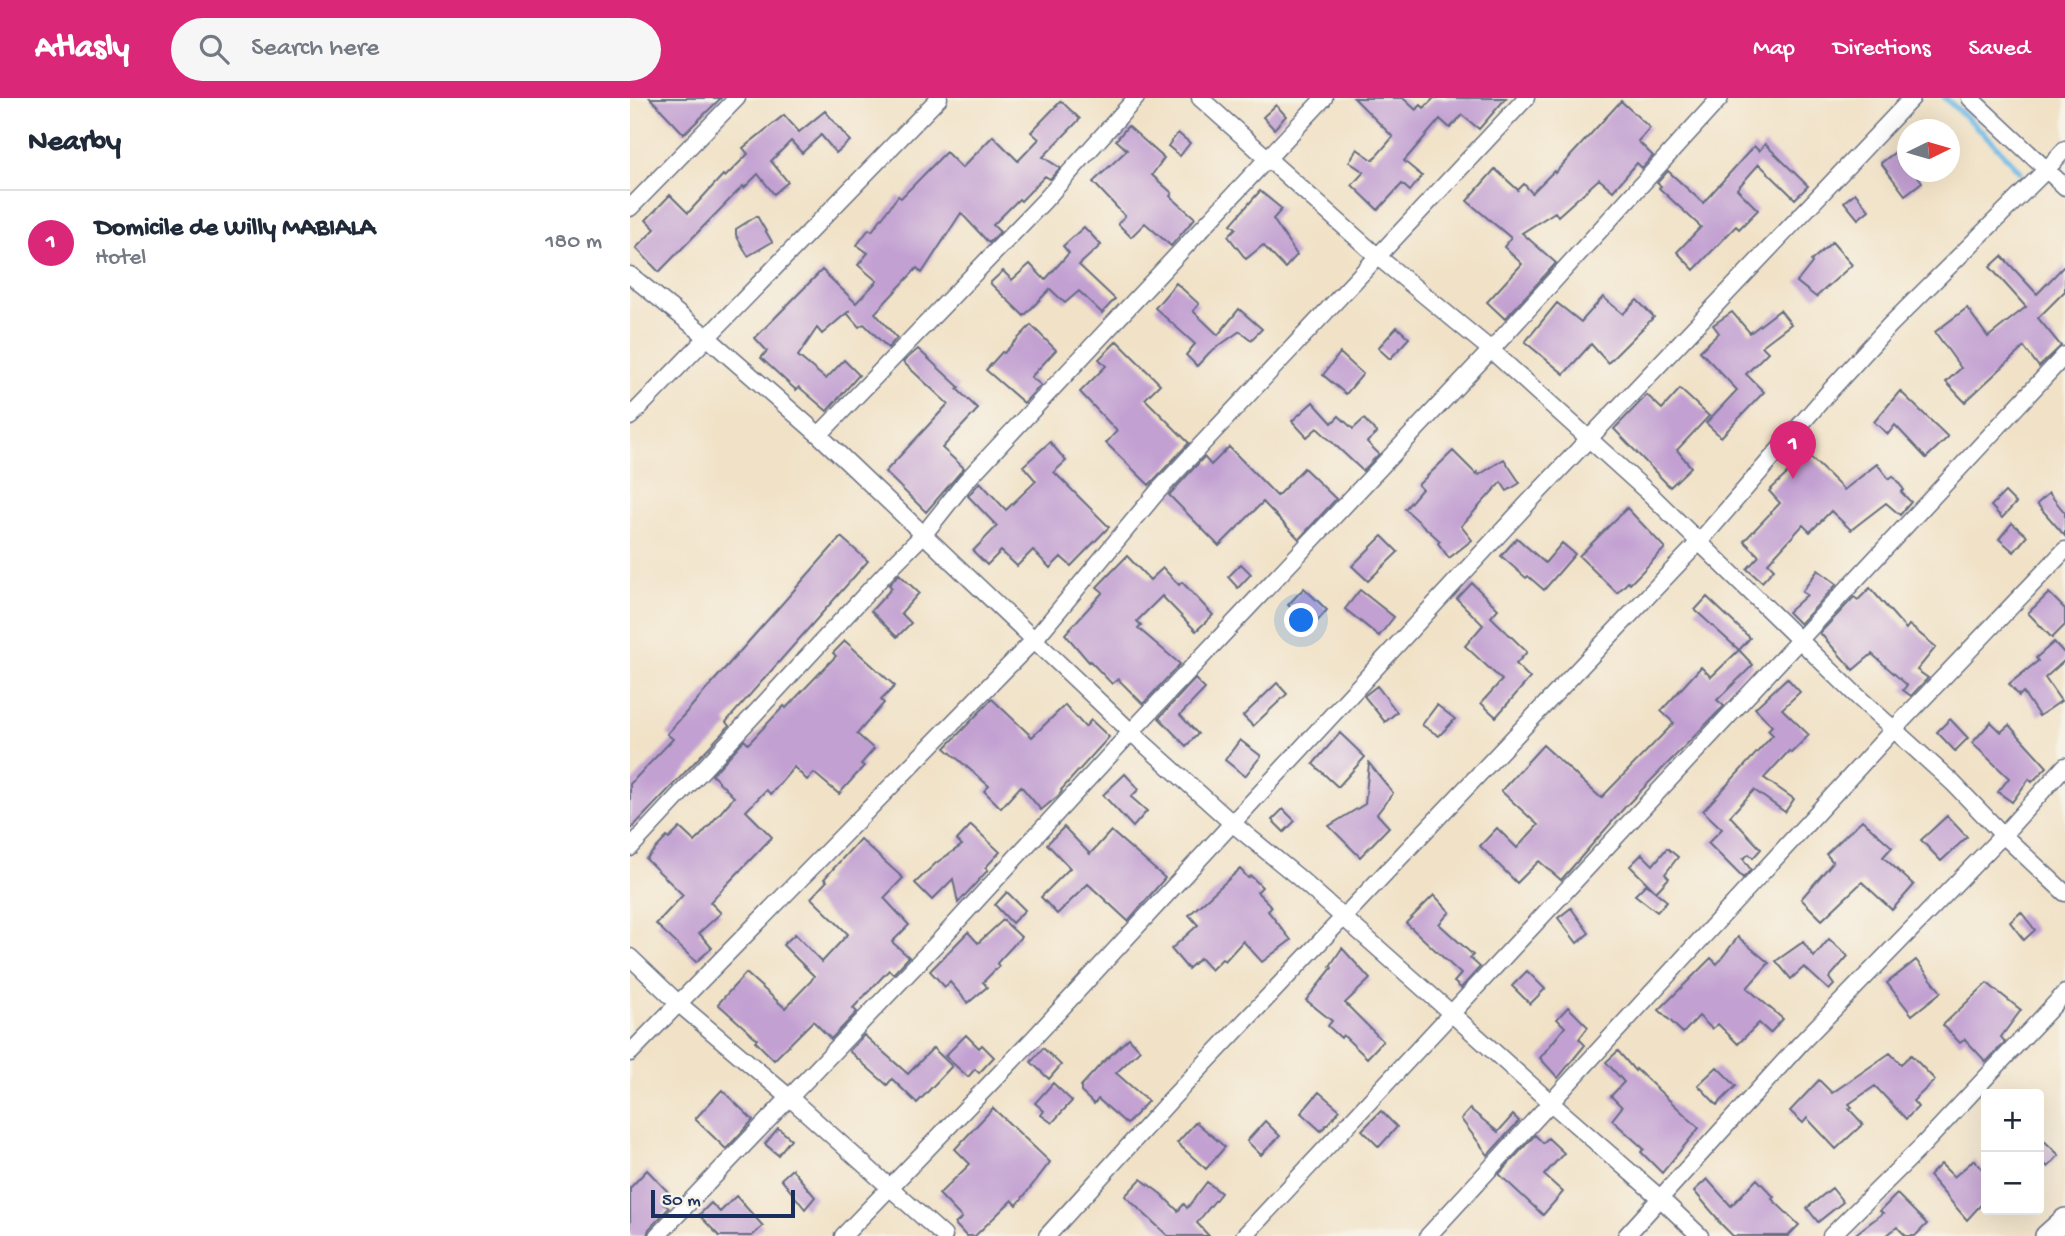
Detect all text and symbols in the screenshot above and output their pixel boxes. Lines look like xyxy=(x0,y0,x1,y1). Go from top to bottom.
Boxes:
search box xyxy=(171,18,661,81)
text: Atlasly xyxy=(35,30,129,68)
icon: search xyxy=(195,30,233,68)
text: Search here xyxy=(251,34,379,65)
text: Map xyxy=(1753,35,1795,64)
text: Directions xyxy=(1833,35,1931,64)
text: Saved xyxy=(1969,35,2030,64)
north arrow xyxy=(1897,119,1960,182)
text: Nearby xyxy=(28,126,121,161)
text: Domicile de Willy MABIALA xyxy=(95,214,375,245)
text: 1 xyxy=(46,229,56,256)
text: 180 m xyxy=(545,229,602,256)
text: Hotel xyxy=(95,245,146,272)
pin: 1 xyxy=(1770,421,1816,479)
your location xyxy=(1284,603,1318,637)
map controls xyxy=(1981,1089,2044,1215)
button: + xyxy=(1981,1089,2044,1152)
button: − xyxy=(1981,1152,2044,1215)
scale bar xyxy=(651,1187,794,1219)
text: 50 m xyxy=(662,1190,701,1213)

